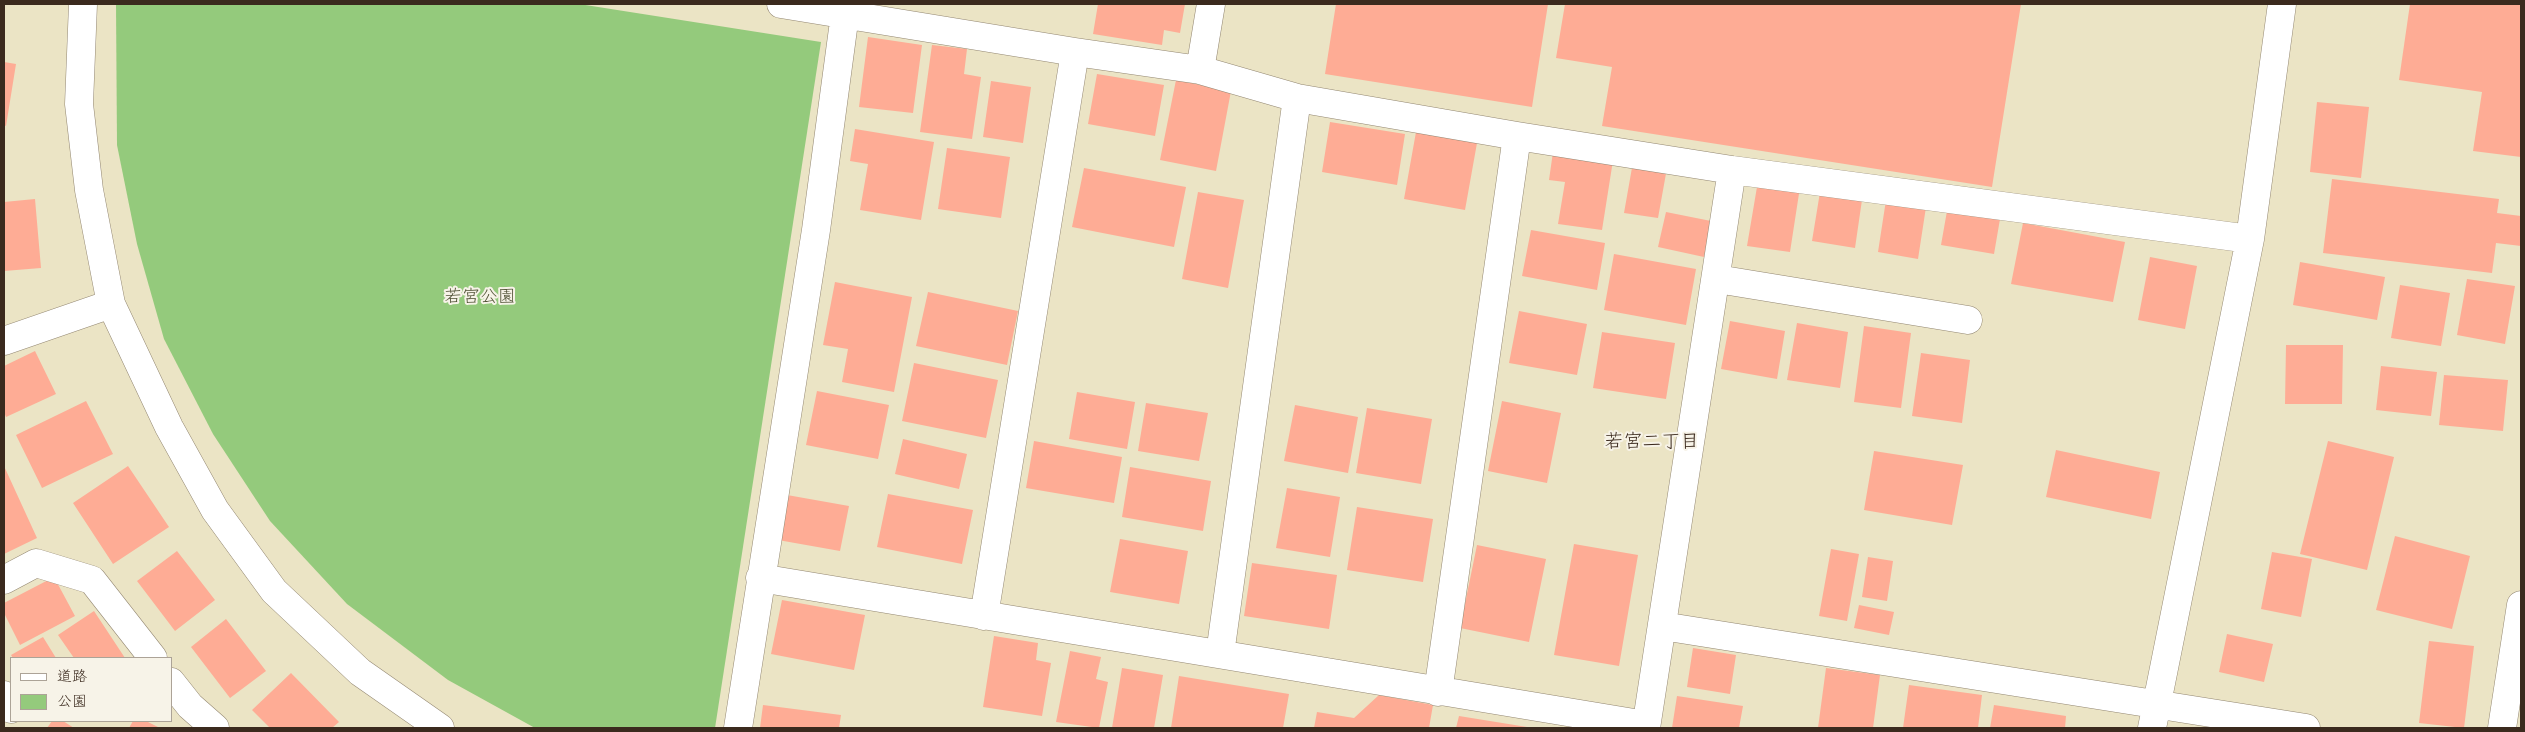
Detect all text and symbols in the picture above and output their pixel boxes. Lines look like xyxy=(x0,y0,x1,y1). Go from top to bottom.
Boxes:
park label: 若宮公園 xyxy=(444,289,516,311)
district label: 若宮二丁目 xyxy=(1605,433,1699,455)
legend xyxy=(10,657,172,722)
text: 道路 xyxy=(57,667,87,689)
text: 公園 xyxy=(57,692,87,714)

